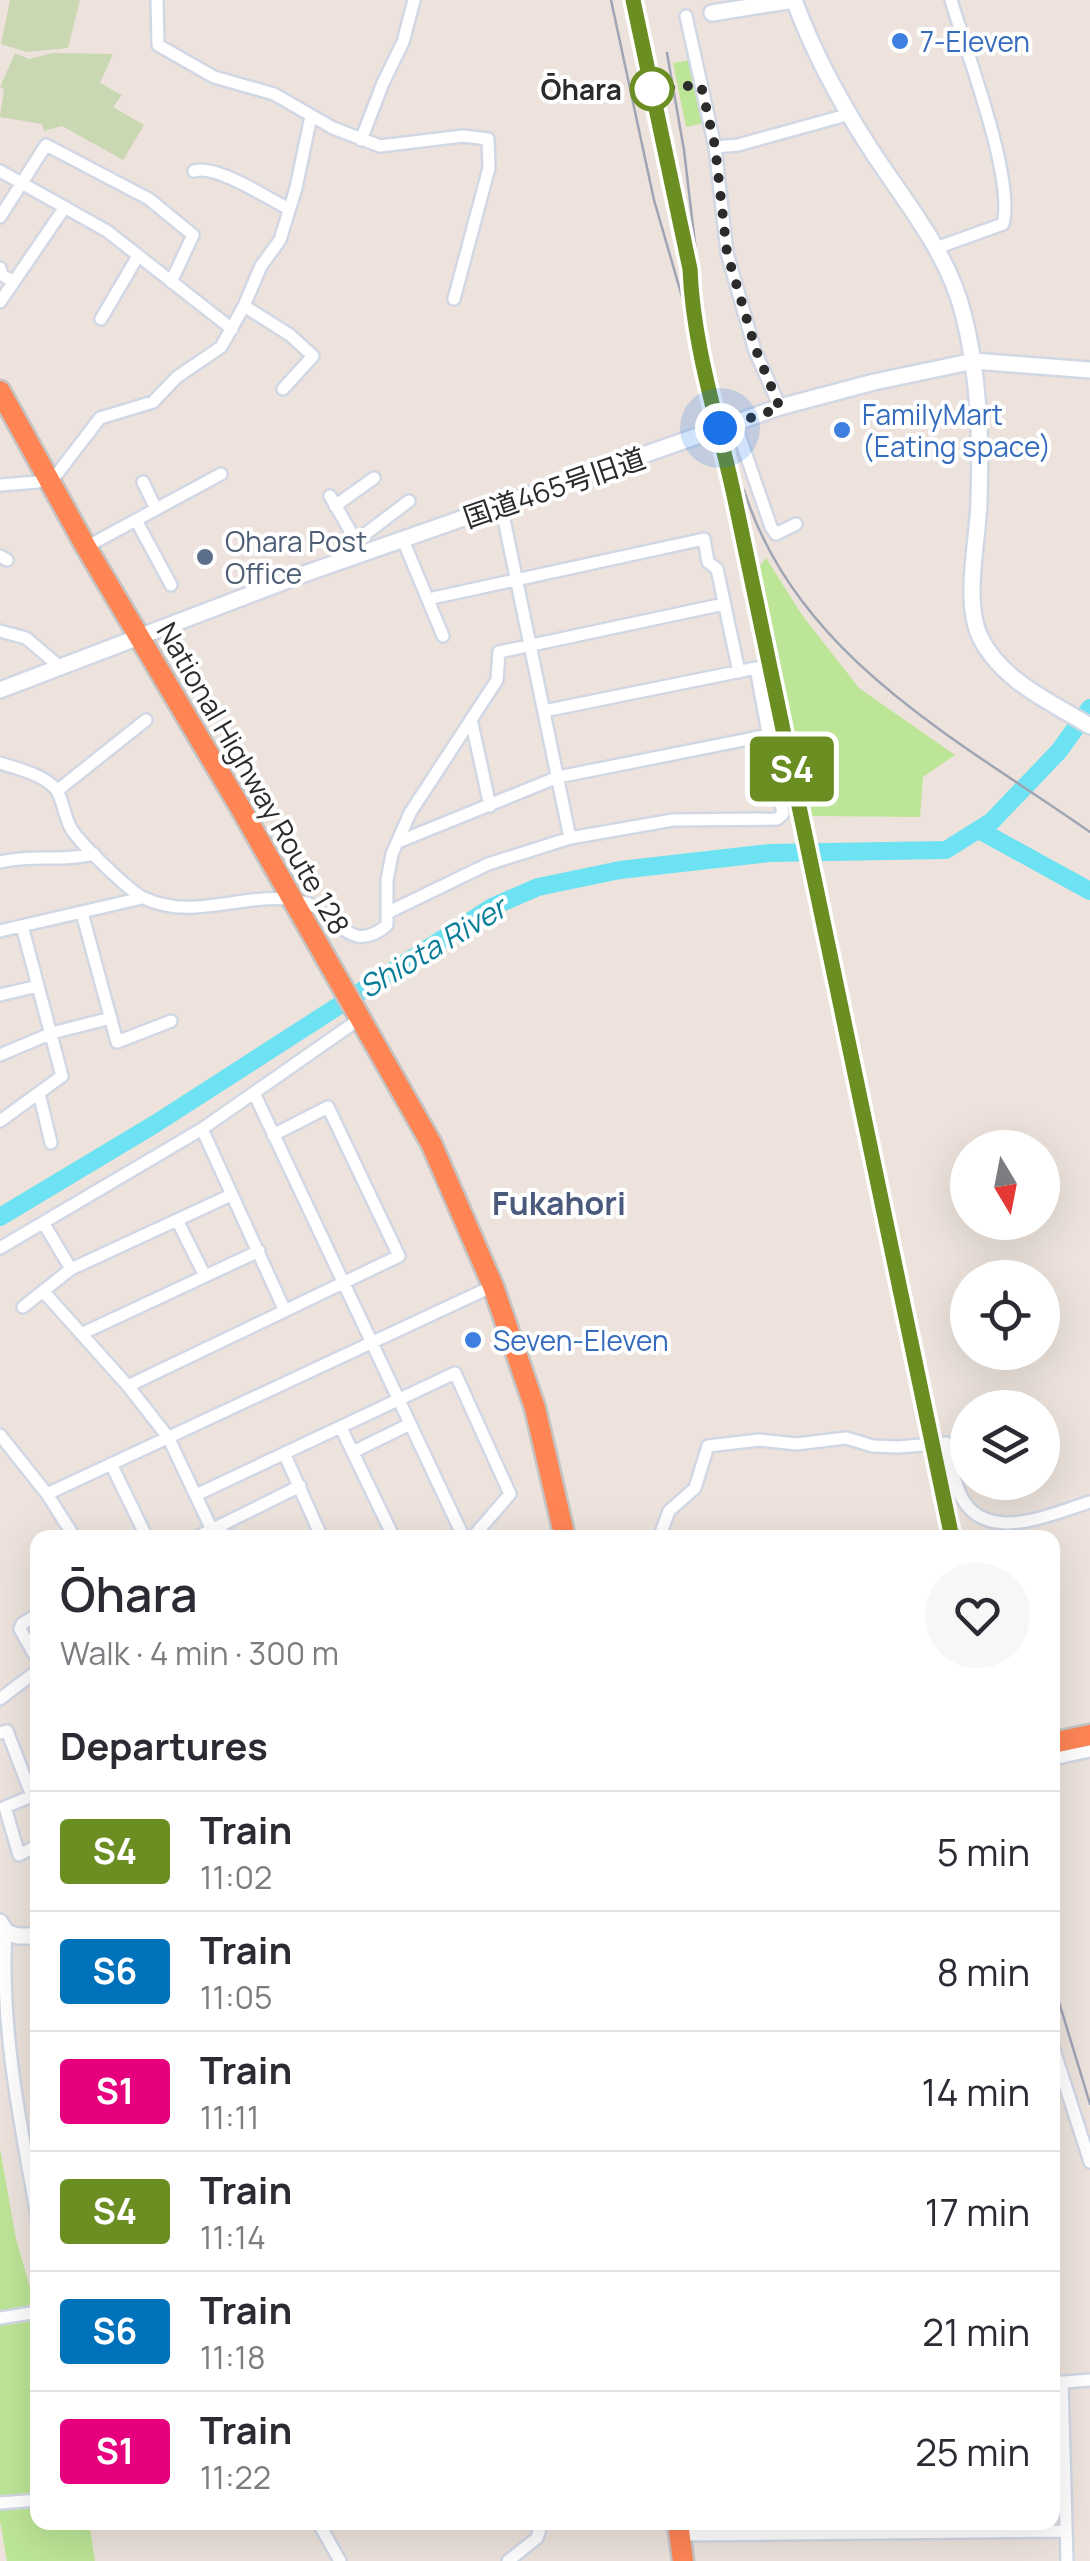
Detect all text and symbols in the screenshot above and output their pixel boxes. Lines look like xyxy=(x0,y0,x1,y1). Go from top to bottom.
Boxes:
place label: 7-Eleven xyxy=(920,22,1030,60)
marker: 7-Eleven xyxy=(889,30,911,52)
marker: Ōhara xyxy=(631,68,673,110)
place label: Ōhara xyxy=(540,70,622,108)
place label: FamilyMart (Eating space) xyxy=(862,395,1051,465)
your location xyxy=(695,403,745,453)
marker: FamilyMart (Eating space) xyxy=(831,419,853,441)
street label: 国道465号旧道 xyxy=(458,438,650,536)
place label: Ohara Post Office xyxy=(225,522,367,592)
marker: Ohara Post Office xyxy=(194,546,216,568)
street label: National Highway Route 128 xyxy=(149,615,359,941)
line badge: S4 xyxy=(747,736,837,802)
text: S4 xyxy=(770,745,814,793)
water label: Shiota River xyxy=(351,885,517,1007)
north arrow xyxy=(950,1130,1060,1240)
map controls xyxy=(950,1130,1060,1500)
district label: Fukahori xyxy=(492,1181,626,1225)
button: locate xyxy=(950,1260,1060,1370)
place label: Seven-Eleven xyxy=(493,1321,669,1359)
marker: Seven-Eleven xyxy=(462,1329,484,1351)
button: layers xyxy=(950,1390,1060,1500)
text: Ōhara xyxy=(60,1561,198,1626)
button: heart xyxy=(925,1563,1030,1668)
text: Walk · 4 min · 300 m xyxy=(60,1631,339,1675)
text: Departures xyxy=(60,1719,268,1771)
text: Train xyxy=(200,1803,292,1855)
text: 5 min xyxy=(937,1825,1030,1877)
text: S4 xyxy=(93,1827,137,1875)
text: 11:02 xyxy=(200,1855,272,1899)
text: Train xyxy=(200,1923,292,1975)
text: 8 min xyxy=(937,1945,1030,1997)
text: S6 xyxy=(93,1947,137,1995)
text: 11:05 xyxy=(200,1975,273,2019)
text: Train xyxy=(200,2043,292,2095)
text: 14 min xyxy=(922,2065,1030,2117)
text: S1 xyxy=(96,2067,134,2115)
text: 11:11 xyxy=(200,2095,260,2139)
text: Train xyxy=(200,2163,292,2215)
text: 17 min xyxy=(925,2185,1030,2237)
text: S4 xyxy=(93,2187,137,2235)
text: 11:14 xyxy=(200,2215,266,2259)
text: Train xyxy=(200,2283,292,2335)
text: 21 min xyxy=(922,2305,1030,2357)
text: S6 xyxy=(93,2307,137,2355)
text: 11:18 xyxy=(200,2335,266,2379)
text: Train xyxy=(200,2403,292,2455)
text: 25 min xyxy=(915,2425,1030,2477)
text: S1 xyxy=(96,2427,134,2475)
text: 11:22 xyxy=(200,2455,271,2499)

